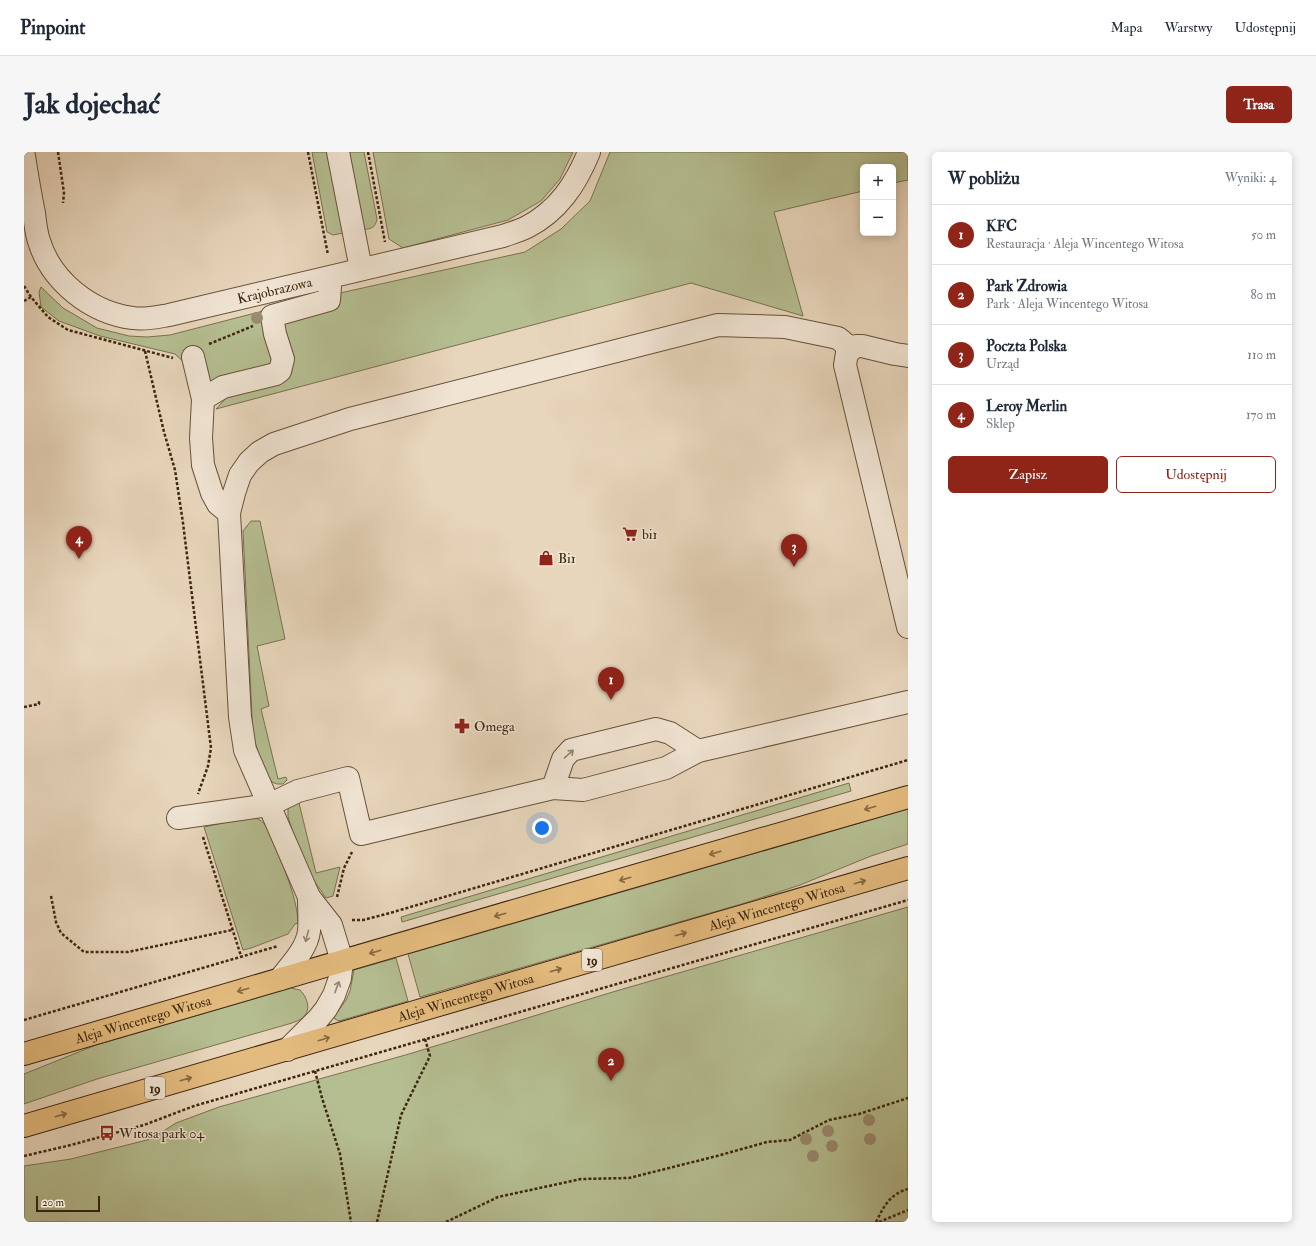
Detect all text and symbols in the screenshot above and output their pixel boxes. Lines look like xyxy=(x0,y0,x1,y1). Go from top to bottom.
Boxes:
text: Pinpoint xyxy=(20,16,85,40)
text: Mapa xyxy=(1110,19,1142,36)
text: Warstwy xyxy=(1164,19,1213,36)
text: Udostępnij xyxy=(1235,19,1296,36)
button: Trasa xyxy=(1226,86,1292,123)
text: Jak dojechać xyxy=(24,87,160,122)
map controls xyxy=(860,164,896,236)
button: + xyxy=(860,164,896,200)
text: W pobliżu xyxy=(948,168,1020,189)
text: Wyniki: 4 xyxy=(1225,170,1276,186)
button: − xyxy=(860,200,896,236)
text: KFC xyxy=(986,217,1017,236)
text: 1 xyxy=(959,227,963,243)
text: 50 m xyxy=(1251,227,1276,243)
text: Restauracja · Aleja Wincentego Witosa xyxy=(986,236,1184,252)
street label: Krajobrazowa xyxy=(235,273,314,308)
text: Park Zdrowia xyxy=(986,277,1067,296)
text: 2 xyxy=(958,287,964,303)
text: 80 m xyxy=(1250,287,1276,303)
text: Park · Aleja Wincentego Witosa xyxy=(986,296,1148,312)
text: Poczta Polska xyxy=(986,337,1067,356)
text: 3 xyxy=(959,347,964,363)
text: 110 m xyxy=(1247,347,1276,363)
text: Urząd xyxy=(986,356,1019,372)
text: Leroy Merlin xyxy=(986,397,1067,416)
text: 4 xyxy=(957,407,965,423)
text: 170 m xyxy=(1246,407,1276,423)
text: Sklep xyxy=(986,416,1015,432)
button: Zapisz xyxy=(948,456,1108,493)
button: Udostępnij xyxy=(1116,456,1276,493)
supermarket icon: bi1 xyxy=(621,525,639,543)
pin: 4 xyxy=(66,526,92,559)
place label: bi1 xyxy=(642,526,658,543)
pin: 3 xyxy=(781,534,807,567)
shop icon: Bi1 xyxy=(537,549,555,567)
place label: Bi1 xyxy=(558,550,576,567)
pin: 1 xyxy=(598,667,624,700)
pharmacy icon: Omega xyxy=(453,717,471,735)
place label: Omega xyxy=(474,718,515,735)
one-way arrow xyxy=(564,749,574,758)
one-way arrow xyxy=(864,805,877,812)
your location xyxy=(532,818,552,838)
one-way arrow xyxy=(709,850,722,857)
one-way arrow xyxy=(618,876,631,883)
one-way arrow xyxy=(853,878,866,885)
street label: Aleja Wincentego Witosa xyxy=(706,879,847,935)
one-way arrow xyxy=(493,912,506,919)
one-way arrow xyxy=(303,929,310,942)
one-way arrow xyxy=(674,930,687,937)
one-way arrow xyxy=(369,949,382,956)
road number: 19 xyxy=(582,949,602,971)
one-way arrow xyxy=(550,966,563,973)
street label: Aleja Wincentego Witosa xyxy=(395,970,536,1026)
one-way arrow xyxy=(333,982,341,994)
one-way arrow xyxy=(236,987,249,994)
street label: Aleja Wincentego Witosa xyxy=(72,992,213,1048)
one-way arrow xyxy=(318,1035,331,1042)
pin: 2 xyxy=(598,1048,624,1081)
one-way arrow xyxy=(180,1075,193,1082)
road number: 19 xyxy=(145,1077,165,1099)
one-way arrow xyxy=(55,1111,68,1118)
bus stop icon: Witosa park 04 xyxy=(98,1124,116,1142)
place label: Witosa park 04 xyxy=(118,1125,205,1143)
scale bar xyxy=(36,1194,100,1213)
text: 20 m xyxy=(42,1196,64,1209)

